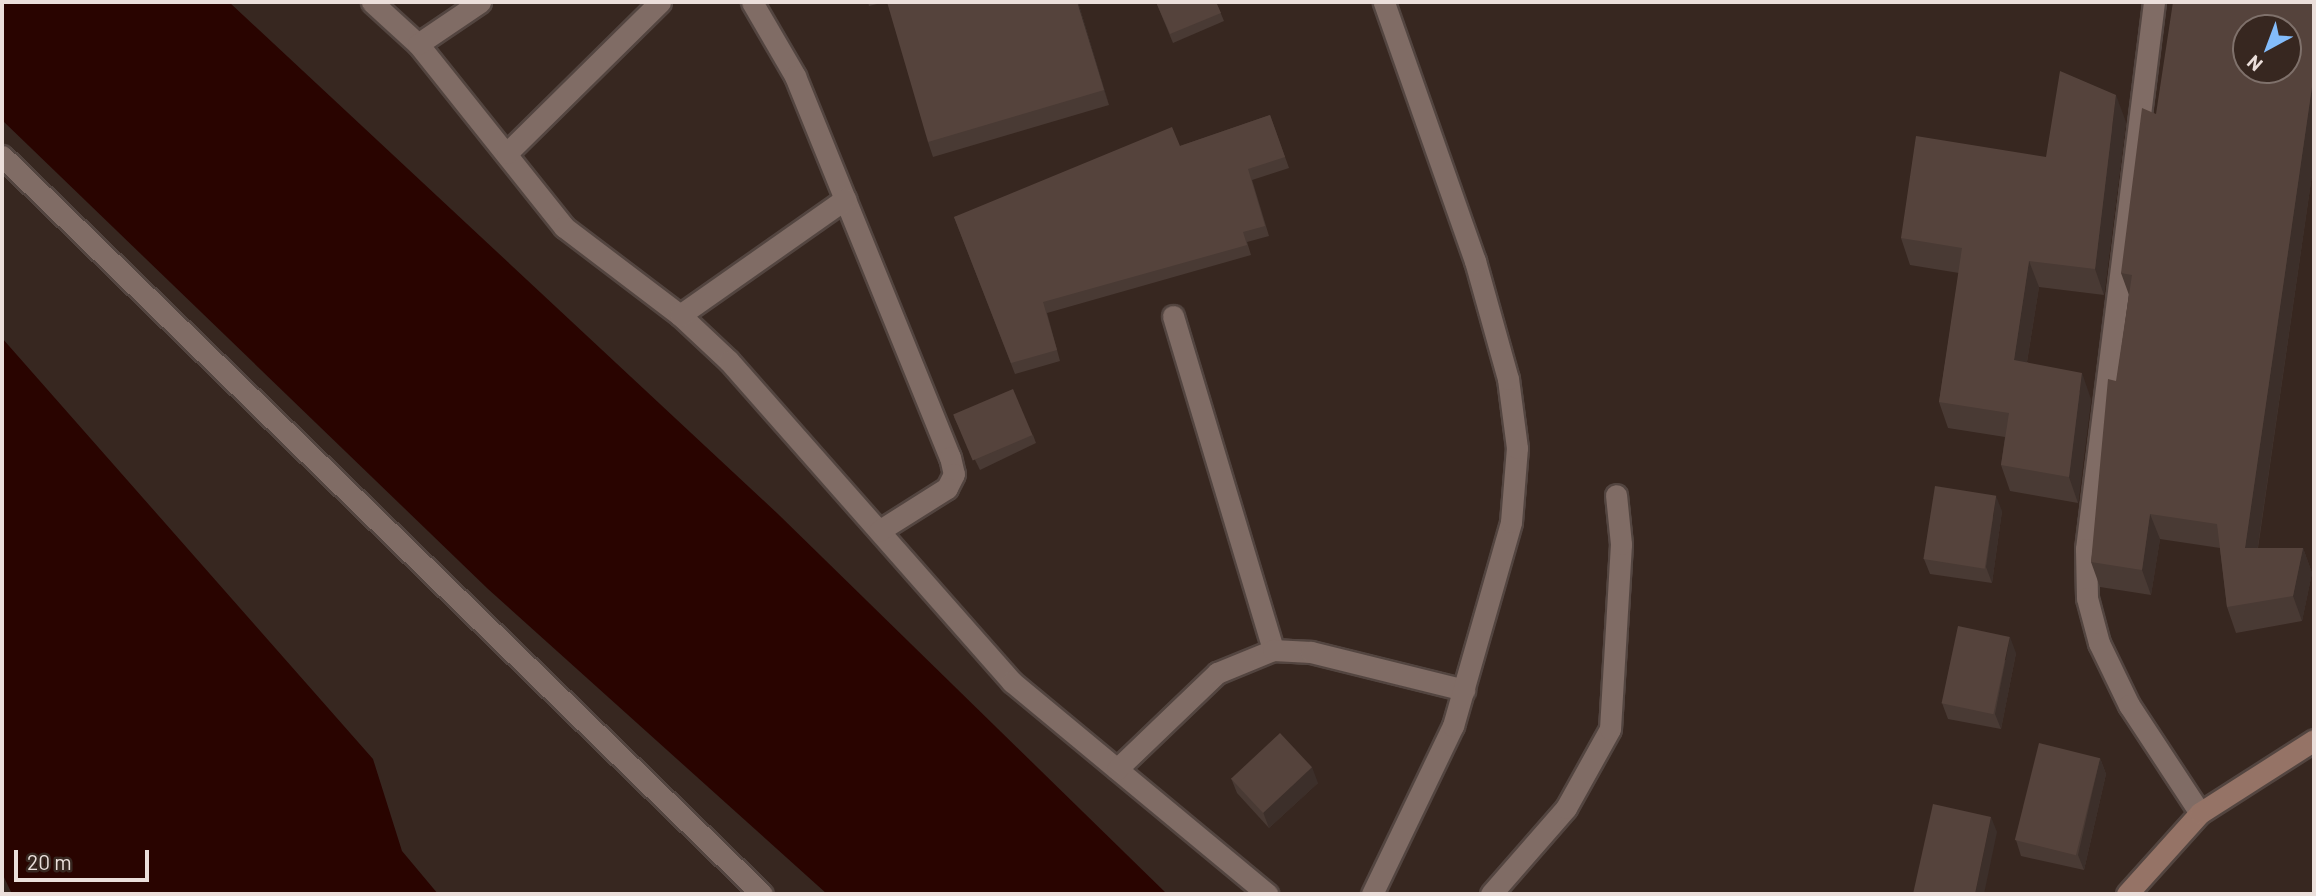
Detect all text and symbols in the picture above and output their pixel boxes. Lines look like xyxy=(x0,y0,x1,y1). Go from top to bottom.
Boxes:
north arrow xyxy=(2232,14,2302,84)
text: N xyxy=(2242,51,2267,77)
scale bar xyxy=(18,836,152,880)
text: 20 m xyxy=(27,849,72,874)

